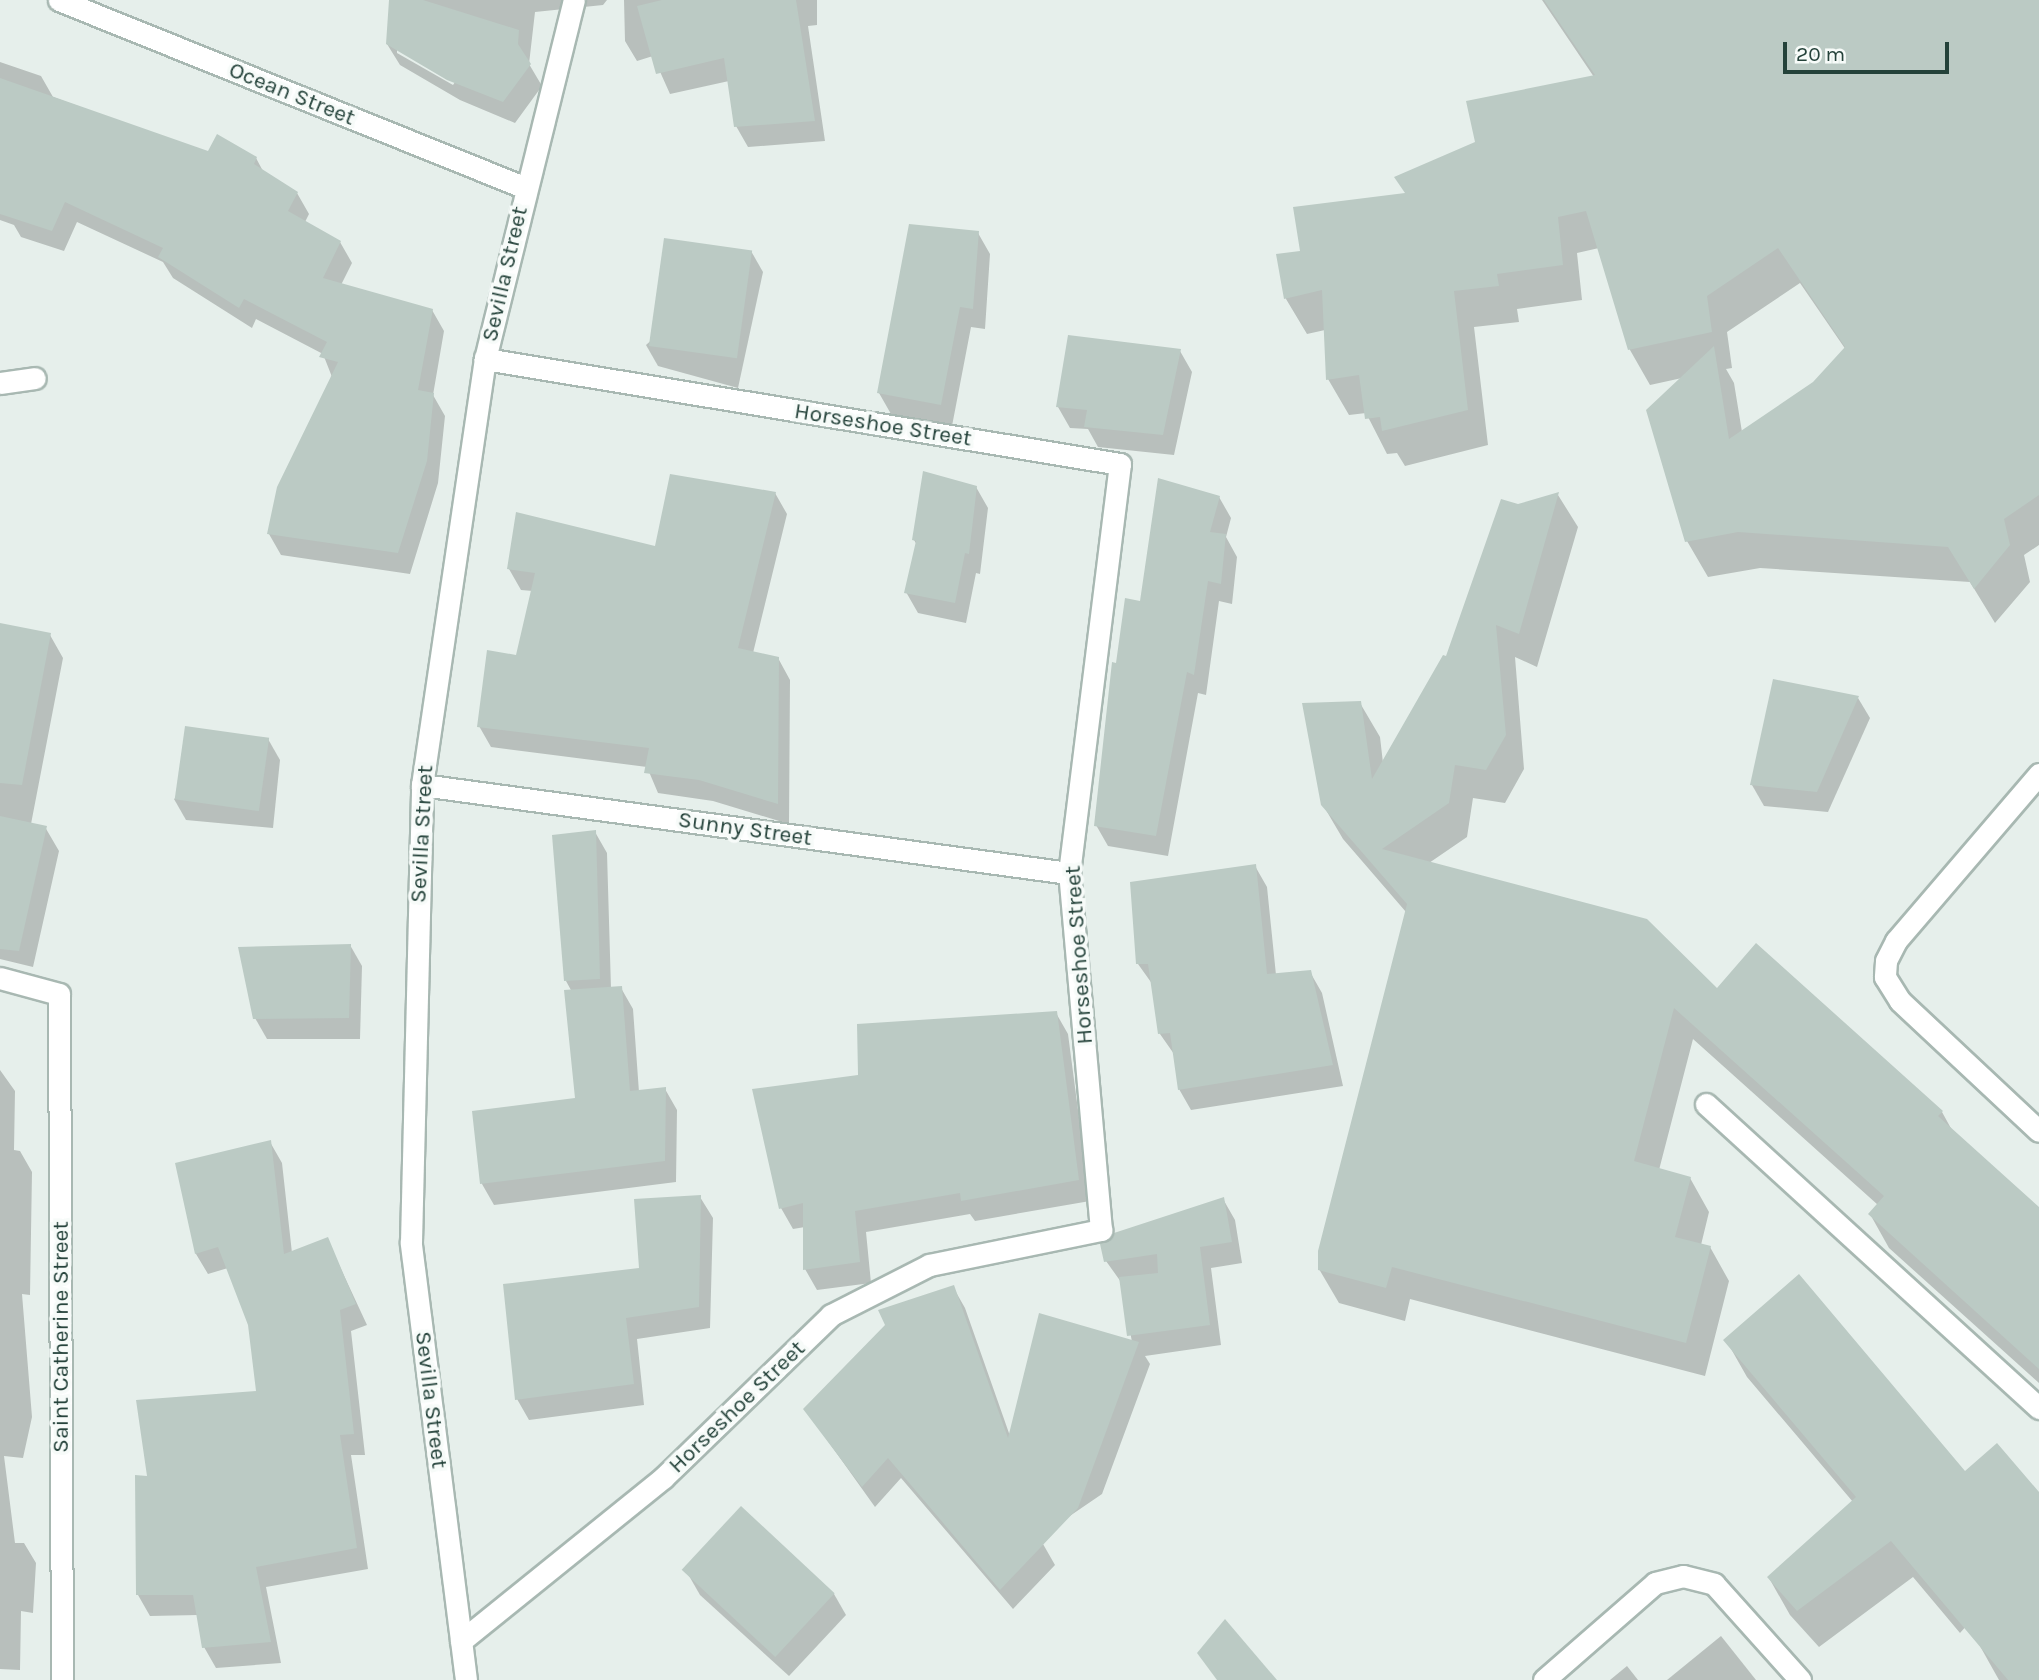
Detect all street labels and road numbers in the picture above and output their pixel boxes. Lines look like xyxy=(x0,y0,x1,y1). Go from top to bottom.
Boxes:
street label: Ocean Street xyxy=(225,56,359,132)
street label: Sevilla Street xyxy=(476,204,534,344)
street label: Horseshoe Street xyxy=(792,397,974,453)
street label: Sevilla Street xyxy=(405,764,439,904)
street label: Sunny Street xyxy=(676,806,814,852)
street label: Horseshoe Street xyxy=(1059,865,1099,1045)
street label: Saint Catherine Street xyxy=(47,1221,75,1453)
street label: Sevilla Street xyxy=(409,1330,453,1470)
street label: Horseshoe Street xyxy=(663,1335,811,1479)

